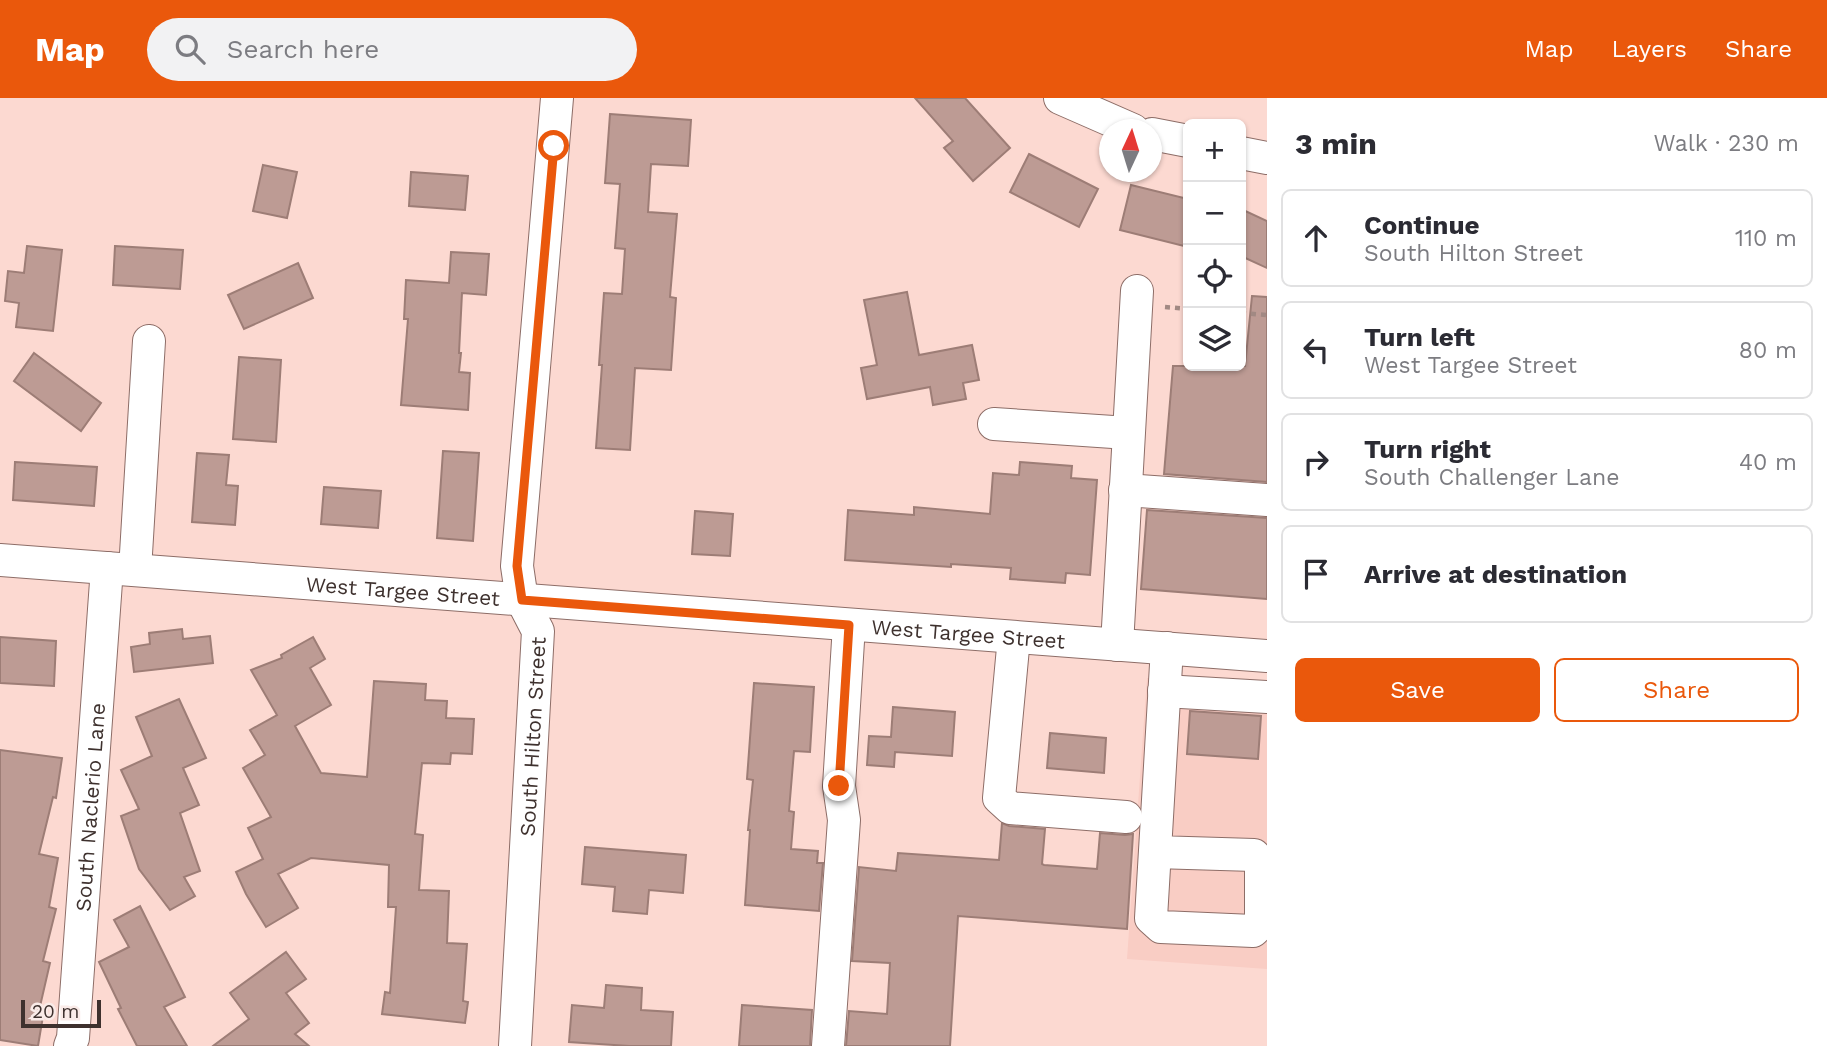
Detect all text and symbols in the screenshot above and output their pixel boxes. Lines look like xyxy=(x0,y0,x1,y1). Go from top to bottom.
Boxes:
search box xyxy=(147,18,637,81)
text: Map xyxy=(35,30,105,69)
icon: search xyxy=(171,30,209,68)
text: Search here xyxy=(227,34,379,64)
text: Map xyxy=(1525,35,1573,63)
text: Layers xyxy=(1611,35,1687,63)
text: Share xyxy=(1725,35,1792,63)
north arrow xyxy=(1099,119,1162,182)
map controls xyxy=(1183,119,1246,371)
button: + xyxy=(1183,119,1246,182)
text: 3 min xyxy=(1295,126,1377,161)
route start xyxy=(538,130,569,161)
text: Walk · 230 m xyxy=(1653,130,1799,157)
button: − xyxy=(1183,182,1246,245)
text: Continue xyxy=(1364,210,1480,240)
icon: ahead xyxy=(1297,219,1335,257)
text: 110 m xyxy=(1735,225,1797,252)
text: South Hilton Street xyxy=(1364,240,1583,267)
button: locate xyxy=(1183,245,1246,308)
button: layers xyxy=(1183,308,1246,371)
text: Turn left xyxy=(1364,322,1475,352)
icon: left xyxy=(1297,331,1335,369)
text: 80 m xyxy=(1739,337,1797,364)
text: West Targee Street xyxy=(1364,352,1577,379)
text: Turn right xyxy=(1364,434,1491,464)
icon: right xyxy=(1297,443,1335,481)
text: 40 m xyxy=(1739,449,1797,476)
text: South Challenger Lane xyxy=(1364,464,1620,491)
icon: arrive xyxy=(1297,555,1335,593)
text: Arrive at destination xyxy=(1364,559,1627,589)
street label: West Targee Street xyxy=(305,571,501,610)
street label: West Targee Street xyxy=(870,614,1066,653)
street label: South Hilton Street xyxy=(514,636,550,837)
button: Save xyxy=(1295,658,1540,722)
button: Share xyxy=(1554,658,1799,722)
street label: South Naclerio Lane xyxy=(70,702,110,912)
route end xyxy=(823,770,854,801)
scale bar xyxy=(21,997,102,1029)
text: 20 m xyxy=(32,1000,79,1023)

